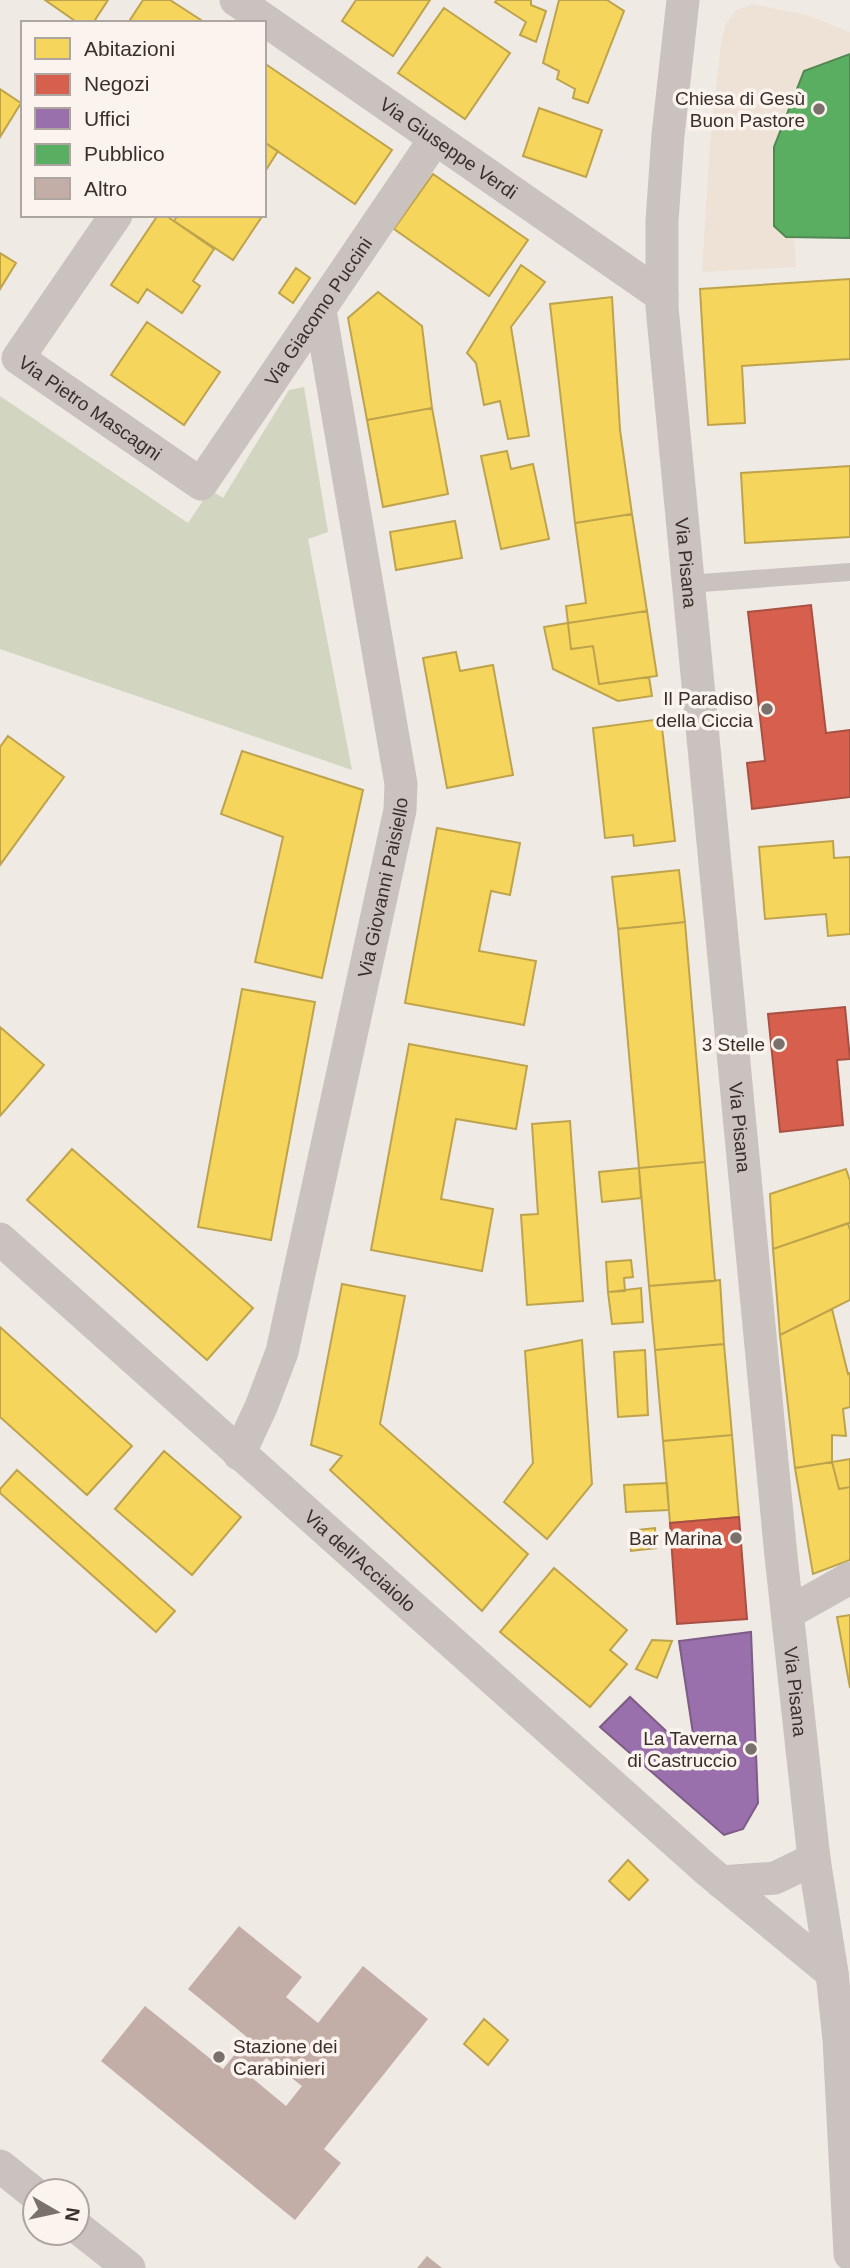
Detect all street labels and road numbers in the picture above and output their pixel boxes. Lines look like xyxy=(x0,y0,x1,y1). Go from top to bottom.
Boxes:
street label: Via Giuseppe Verdi xyxy=(376,93,521,203)
street label: Via Giacomo Puccini xyxy=(260,233,376,390)
street label: Via Pietro Mascagni xyxy=(15,351,166,464)
street label: Via Pisana xyxy=(672,517,701,609)
street label: Via Giovanni Paisiello xyxy=(353,797,411,980)
street label: Via Pisana xyxy=(725,1081,755,1174)
street label: Via dell'Acciaiolo xyxy=(300,1506,420,1616)
street label: Via Pisana xyxy=(780,1645,811,1738)

